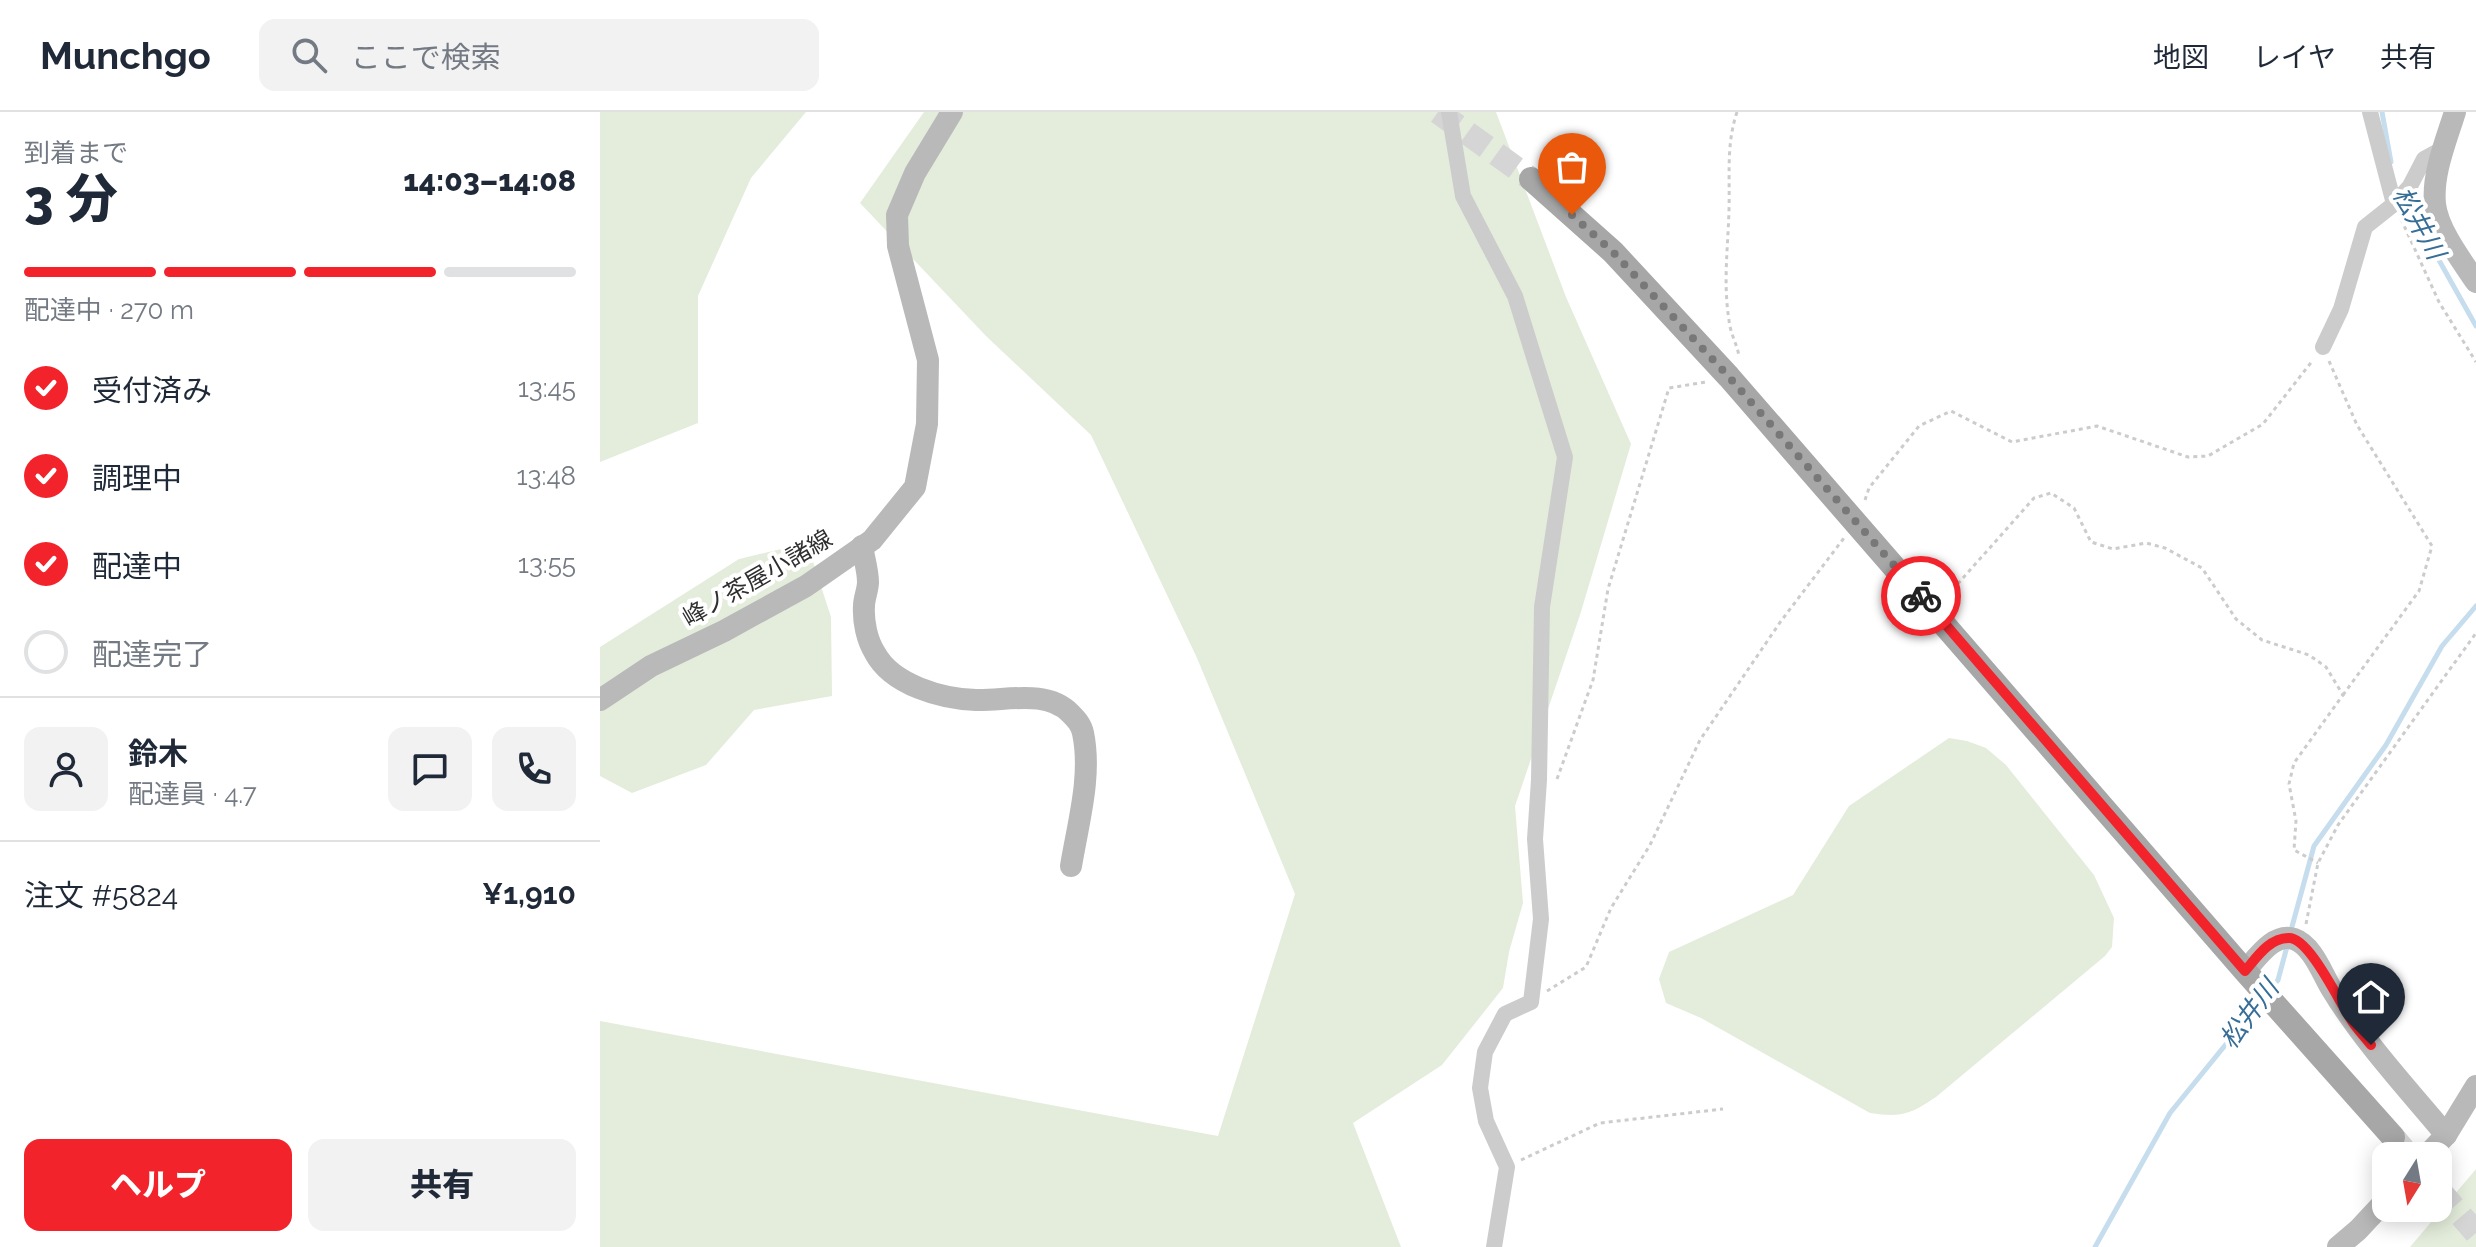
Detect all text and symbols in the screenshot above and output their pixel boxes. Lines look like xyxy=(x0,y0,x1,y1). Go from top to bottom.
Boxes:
search box xyxy=(259,19,819,91)
text: Munchgo xyxy=(40,33,211,78)
icon: search xyxy=(287,33,331,77)
text: ここで検索 xyxy=(351,40,501,75)
text: 地図 xyxy=(2153,41,2209,74)
text: レイヤ xyxy=(2253,41,2336,74)
text: 共有 xyxy=(2380,41,2436,74)
pin xyxy=(1538,133,1606,215)
text: 到着まで xyxy=(24,138,128,168)
icon: bag xyxy=(1550,145,1594,189)
text: 14:03–14:08 xyxy=(403,163,576,198)
text: 3 分 xyxy=(24,168,118,229)
water label: 松井川 xyxy=(2387,182,2452,267)
text: 配達中 · 270 m xyxy=(24,295,194,325)
icon: check xyxy=(24,366,68,410)
text: 受付済み xyxy=(92,373,212,408)
text: 13:45 xyxy=(518,373,576,403)
icon: check xyxy=(24,454,68,498)
text: 調理中 xyxy=(92,461,182,496)
text: 13:48 xyxy=(516,461,576,491)
street label: 峰ノ茶屋小諸線 xyxy=(677,523,837,633)
icon: check xyxy=(24,542,68,586)
text: 配達中 xyxy=(92,549,182,584)
text: 13:55 xyxy=(518,549,576,579)
courier xyxy=(1881,556,1961,636)
icon: bike xyxy=(1899,574,1943,618)
text: 配達完了 xyxy=(92,637,212,672)
button: person xyxy=(24,727,108,811)
button: chat xyxy=(388,727,472,811)
button: phone xyxy=(492,727,576,811)
text: 鈴木 xyxy=(128,736,188,771)
text: 配達員 · 4.7 xyxy=(128,779,257,809)
text: ¥1,910 xyxy=(482,876,576,911)
text: 注文 #5824 xyxy=(24,878,178,913)
pin xyxy=(2337,963,2405,1045)
water label: 松井川 xyxy=(2214,971,2286,1054)
icon: home xyxy=(2349,975,2393,1019)
button: ヘルプ xyxy=(24,1139,292,1231)
button: 共有 xyxy=(308,1139,576,1231)
north arrow xyxy=(2372,1142,2452,1222)
map controls xyxy=(2372,1142,2452,1222)

